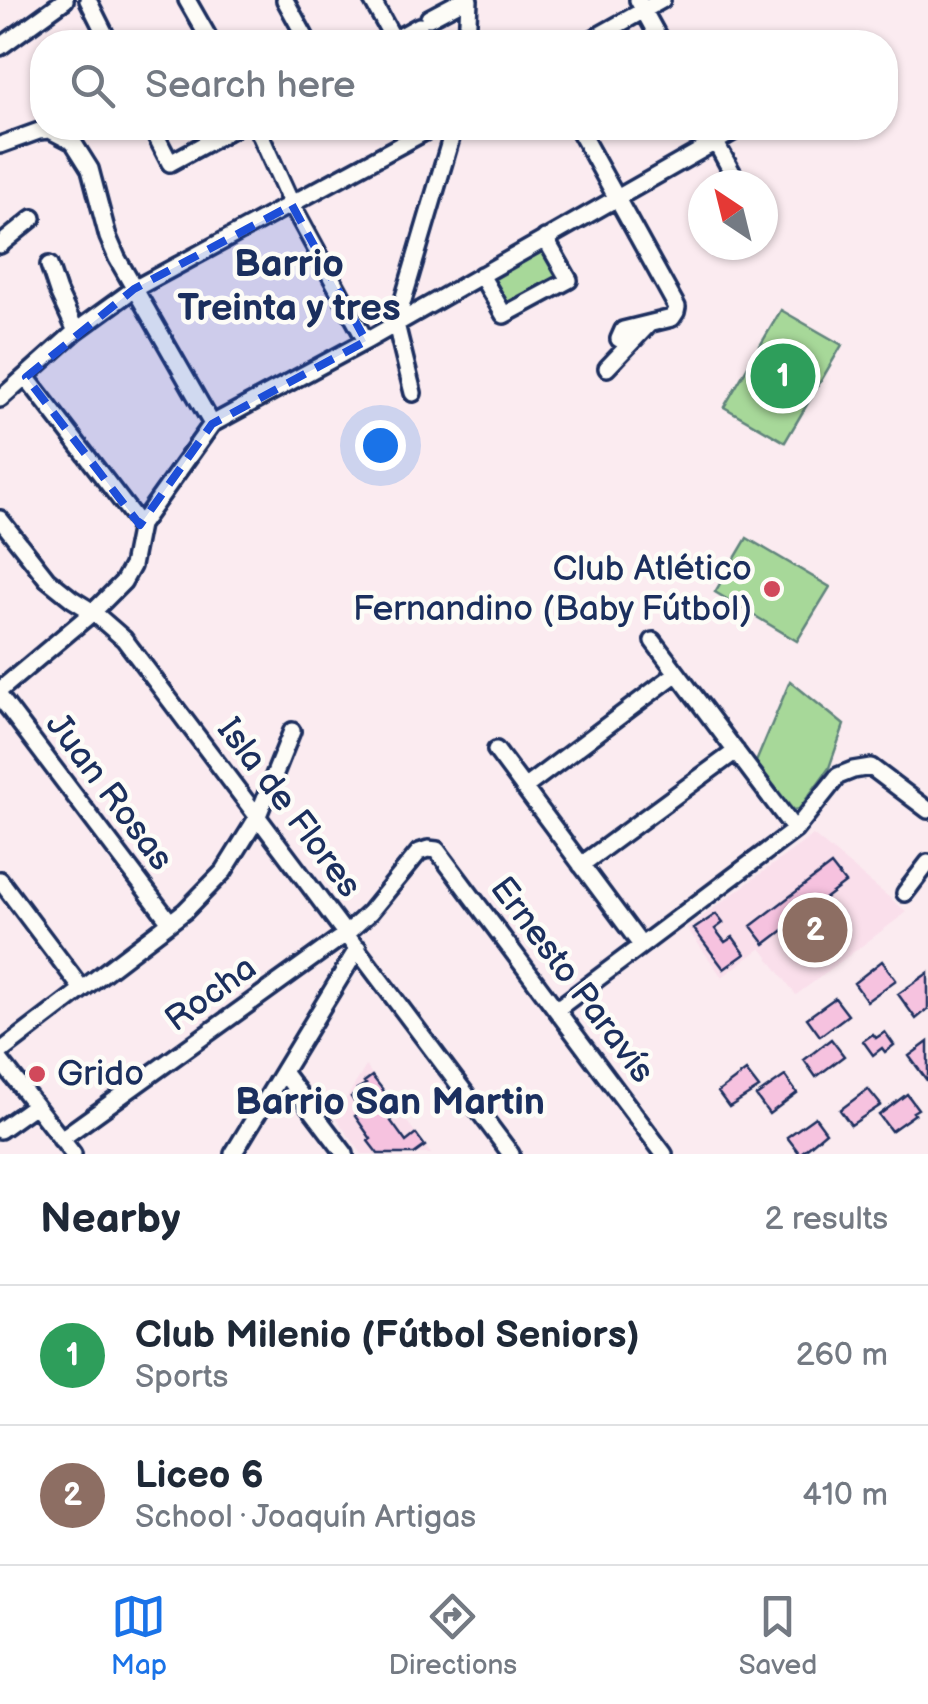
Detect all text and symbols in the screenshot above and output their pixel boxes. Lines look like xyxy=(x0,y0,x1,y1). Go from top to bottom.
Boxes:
search box xyxy=(30,30,898,140)
icon: search xyxy=(65,58,120,113)
text: Search here xyxy=(145,63,356,108)
north arrow xyxy=(688,170,778,260)
district label: Barrio Treinta y tres xyxy=(177,242,401,331)
pin: 1 xyxy=(750,338,816,414)
your location xyxy=(355,420,406,471)
place label: Club Atlético Fernandino (Baby Fútbol) xyxy=(353,548,752,631)
marker: Club Atlético Fernandino (Baby Fútbol) xyxy=(761,578,783,600)
street label: Juan Rosas xyxy=(36,705,182,879)
street label: Isla de Flores xyxy=(208,710,370,906)
street label: Ernesto Paravís xyxy=(480,868,664,1092)
pin: 2 xyxy=(782,892,848,968)
street label: Rocha xyxy=(157,946,265,1042)
place label: Grido xyxy=(57,1053,144,1096)
marker: Grido xyxy=(26,1063,48,1085)
district label: Barrio San Martin xyxy=(235,1080,545,1125)
text: Nearby xyxy=(40,1194,180,1245)
text: 2 results xyxy=(764,1200,888,1239)
text: Club Milenio (Fútbol Seniors) xyxy=(135,1313,640,1358)
text: 1 xyxy=(66,1336,79,1375)
text: 260 m xyxy=(796,1336,888,1375)
text: Sports xyxy=(135,1358,228,1397)
text: Liceo 6 xyxy=(135,1453,264,1498)
text: 2 xyxy=(63,1476,82,1515)
text: 410 m xyxy=(802,1476,888,1515)
text: School · Joaquín Artigas xyxy=(135,1498,476,1537)
tab: Map xyxy=(111,1589,167,1682)
tab: Directions xyxy=(388,1589,517,1682)
tab: Saved xyxy=(739,1589,817,1682)

